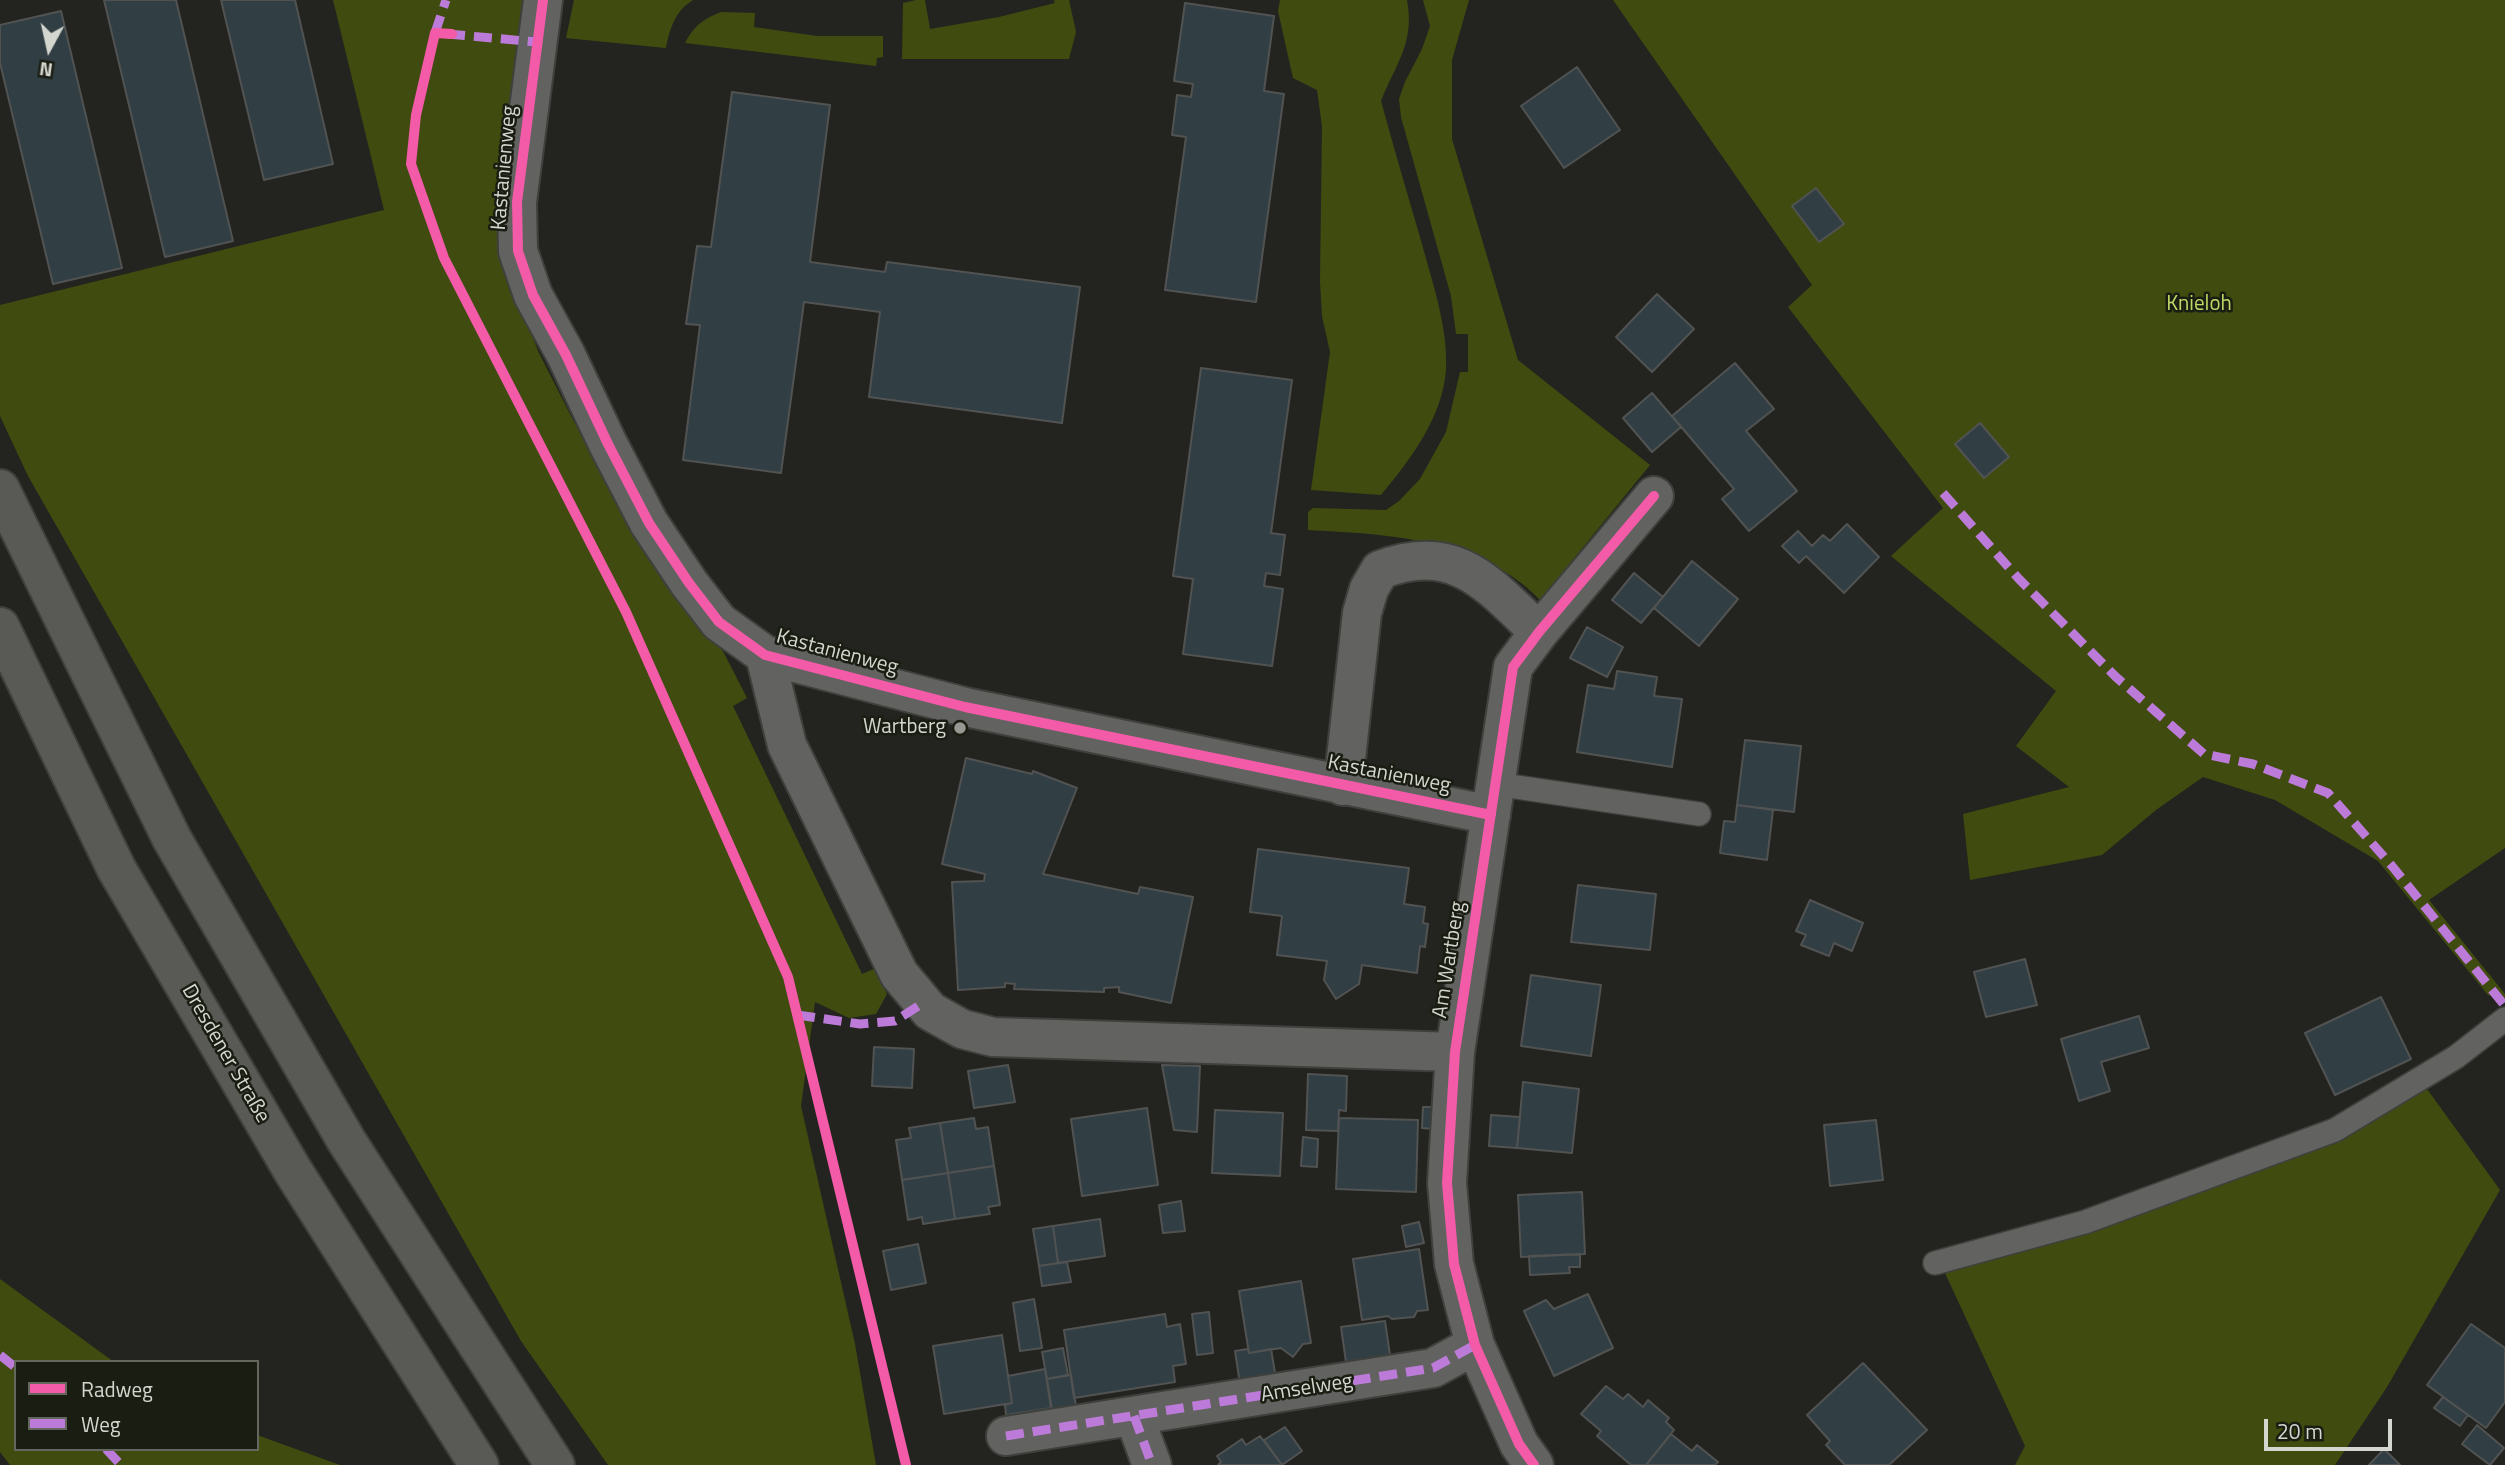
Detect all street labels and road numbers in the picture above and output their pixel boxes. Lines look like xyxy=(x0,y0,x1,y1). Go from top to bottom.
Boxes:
street label: Kastanienweg xyxy=(487,105,523,231)
street label: Kastanienweg xyxy=(773,625,901,681)
street label: Kastanienweg xyxy=(1325,751,1453,799)
street label: Am Wartberg xyxy=(1428,900,1472,1020)
street label: Dresdener Straße xyxy=(175,980,275,1128)
street label: Amselweg xyxy=(1259,1369,1355,1409)

